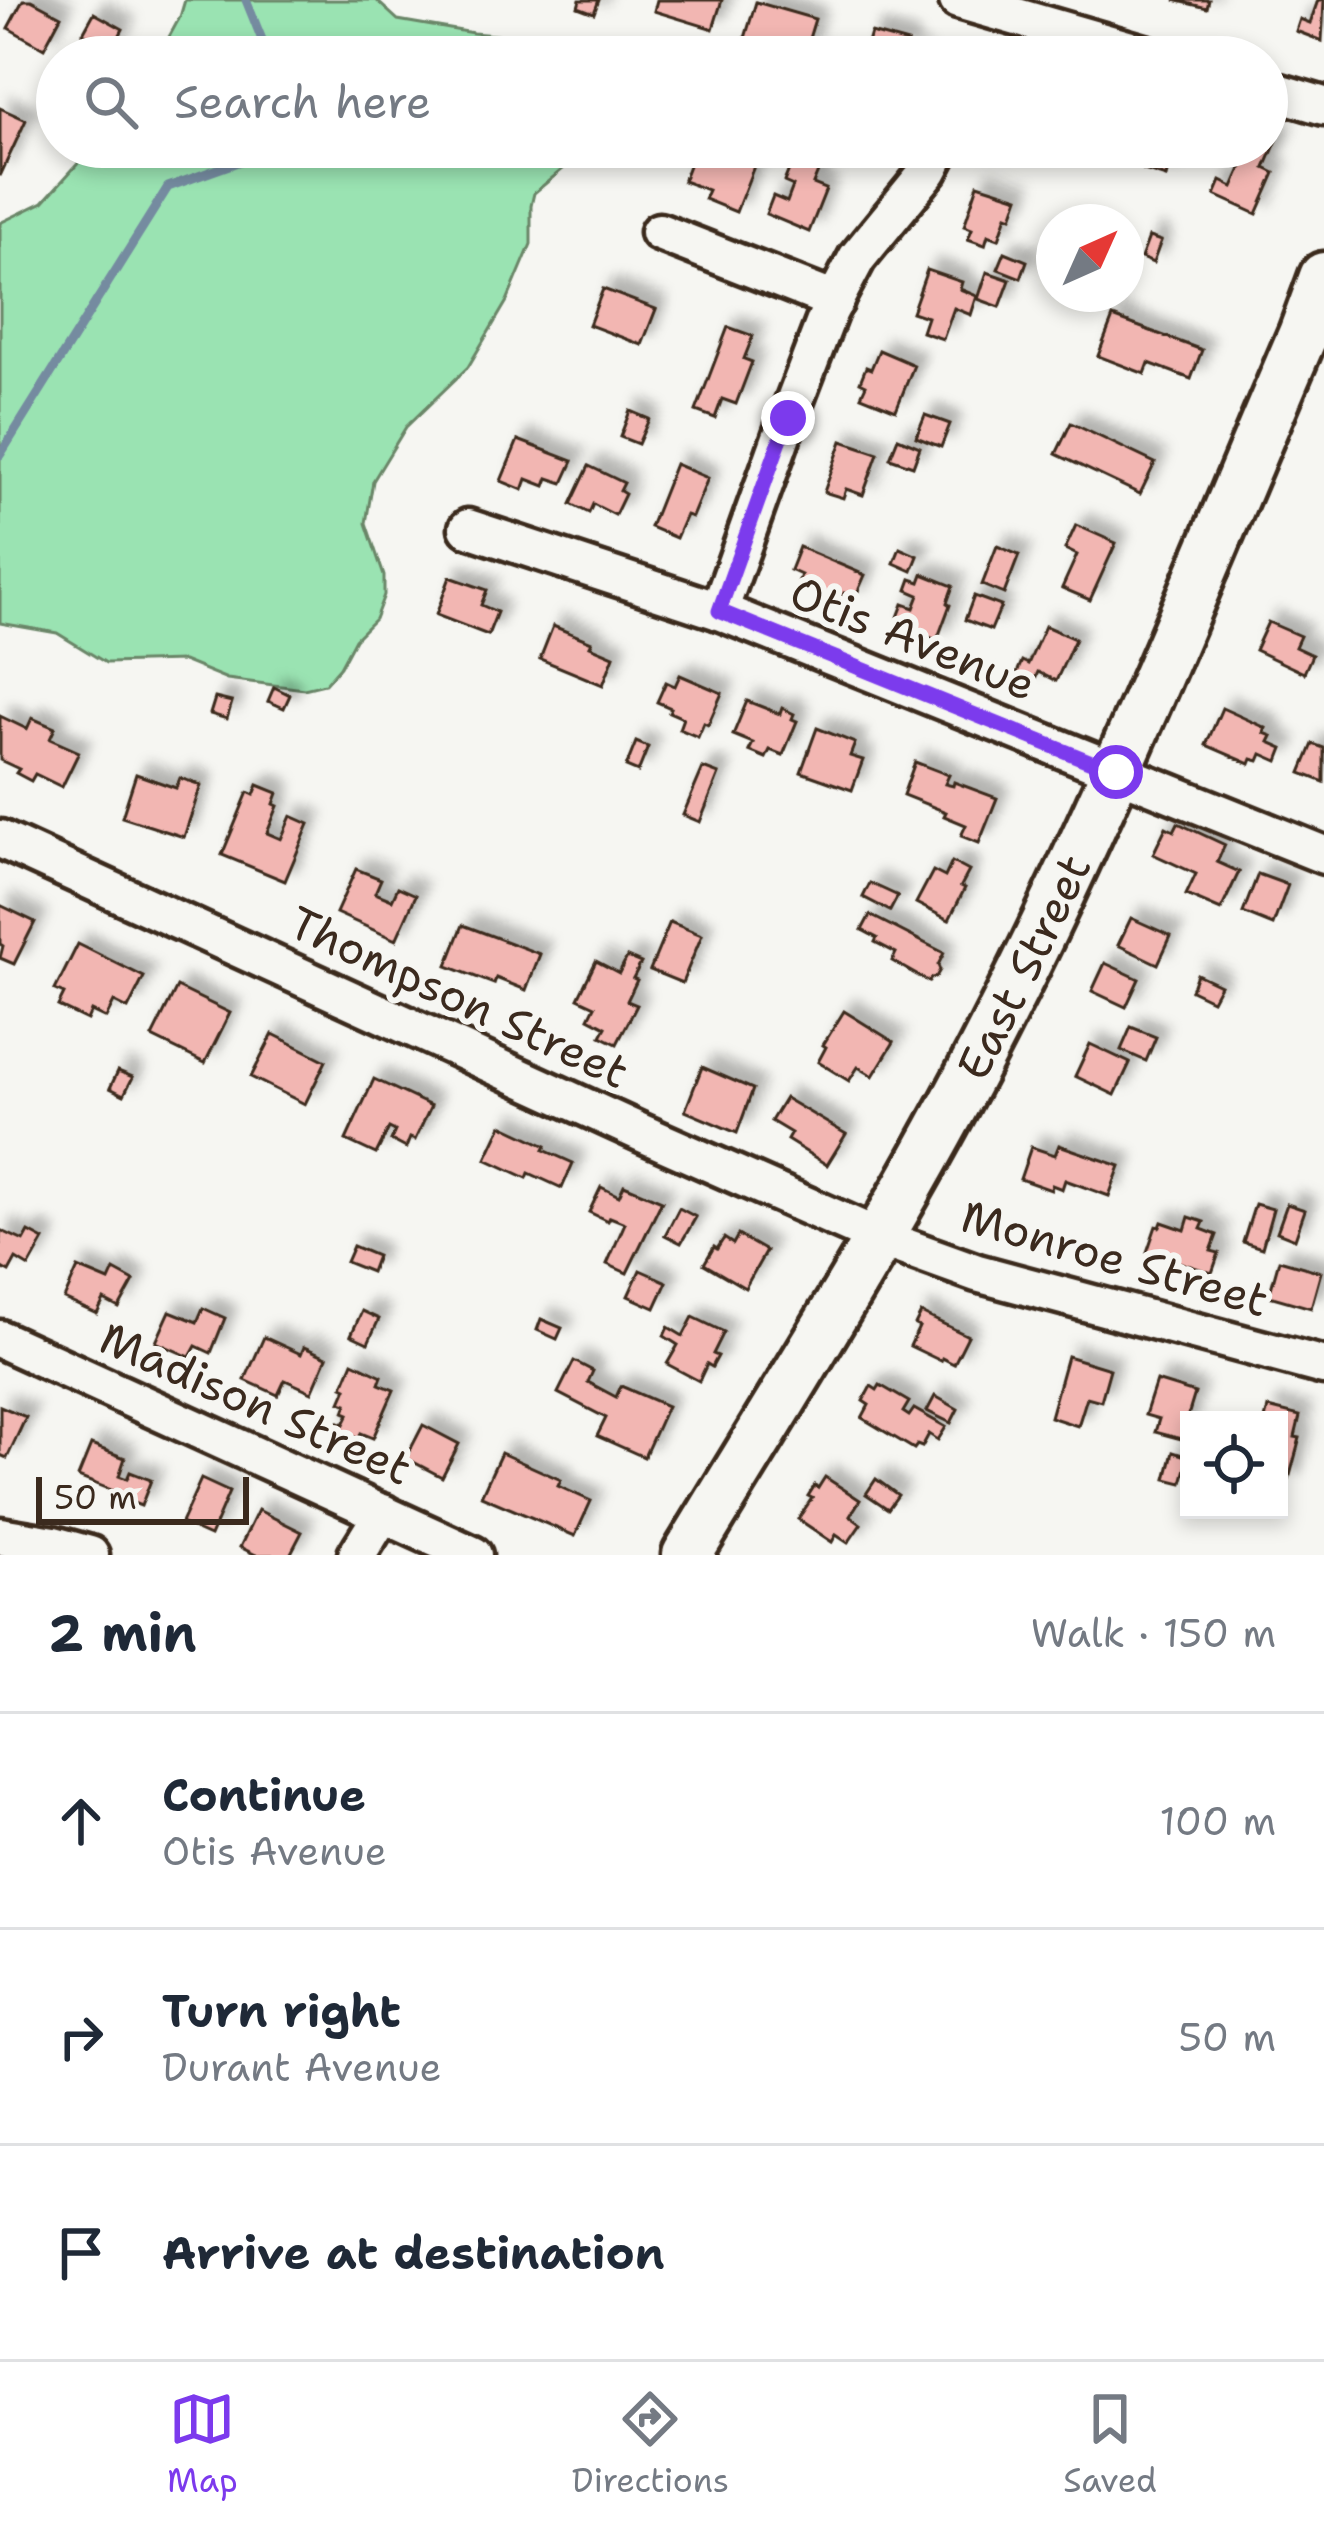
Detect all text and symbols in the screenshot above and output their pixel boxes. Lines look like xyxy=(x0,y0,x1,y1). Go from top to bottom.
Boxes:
search box xyxy=(36,36,1288,168)
icon: search xyxy=(78,69,144,135)
text: Search here xyxy=(174,72,431,132)
north arrow xyxy=(1036,204,1144,312)
route end xyxy=(761,391,815,445)
street label: Otis Avenue xyxy=(782,562,1044,714)
route start xyxy=(1089,745,1143,799)
street label: East Street xyxy=(943,845,1104,1090)
street label: Thompson Street xyxy=(280,892,638,1102)
street label: Monroe Street xyxy=(955,1186,1275,1330)
street label: Madison Street xyxy=(91,1308,421,1498)
map controls xyxy=(1180,1411,1288,1519)
button: locate xyxy=(1180,1411,1288,1519)
scale bar xyxy=(36,1471,249,1524)
text: 50 m xyxy=(54,1475,137,1520)
text: 2 min xyxy=(48,1599,197,1667)
text: Walk · 150 m xyxy=(1031,1607,1276,1659)
text: Continue xyxy=(162,1765,366,1825)
icon: ahead xyxy=(48,1788,114,1854)
text: 100 m xyxy=(1160,1795,1276,1847)
text: Otis Avenue xyxy=(162,1825,387,1877)
text: Turn right xyxy=(162,1981,401,2041)
icon: right xyxy=(48,2004,114,2070)
text: 50 m xyxy=(1178,2011,1276,2063)
text: Durant Avenue xyxy=(162,2041,442,2093)
icon: arrive xyxy=(48,2220,114,2286)
text: Arrive at destination xyxy=(162,2223,665,2283)
tab: Map xyxy=(167,2386,238,2503)
tab: Directions xyxy=(572,2386,729,2503)
tab: Saved xyxy=(1063,2386,1157,2503)

